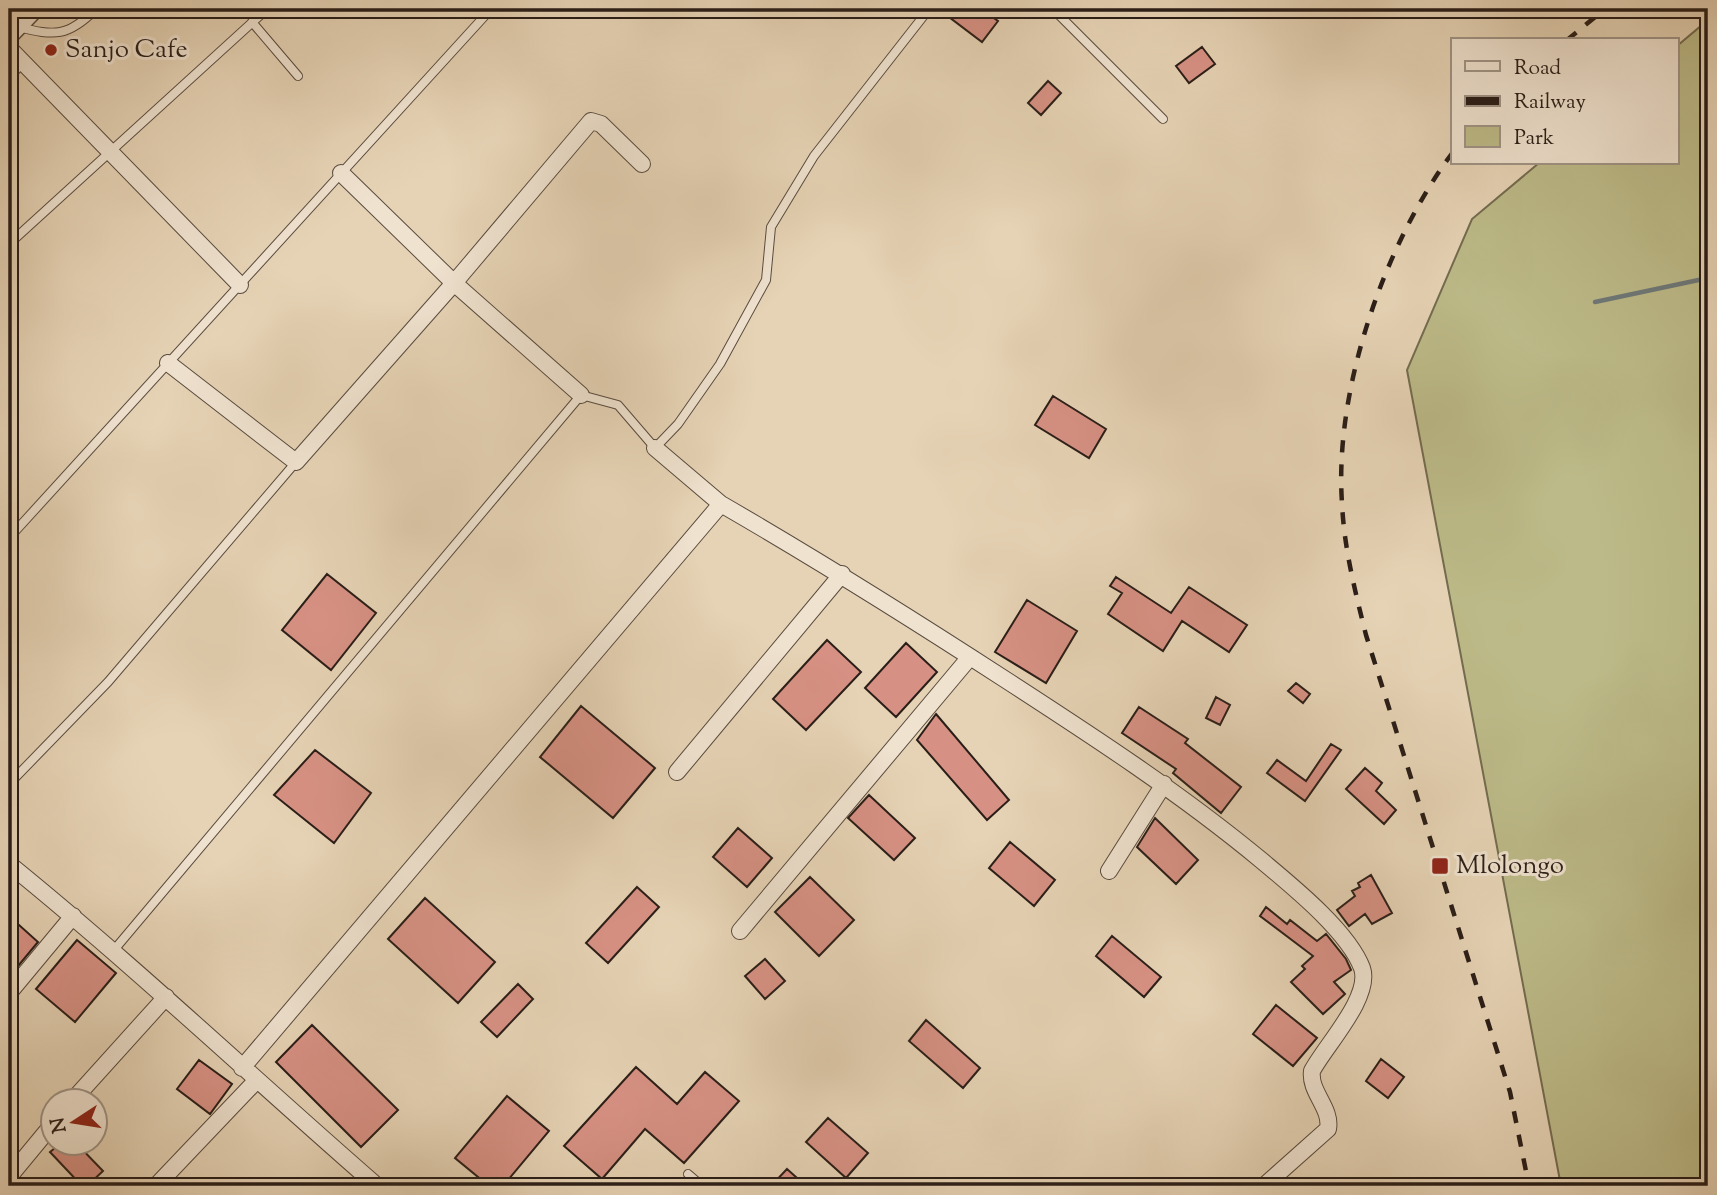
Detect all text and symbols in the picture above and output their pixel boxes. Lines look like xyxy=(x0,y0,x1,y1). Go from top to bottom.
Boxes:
place label: Sanjo Cafe xyxy=(65,32,188,69)
legend xyxy=(1451,38,1678,164)
marker: Sanjo Cafe xyxy=(43,42,59,58)
text: Road xyxy=(1514,54,1561,84)
text: Railway xyxy=(1514,88,1586,118)
text: Park xyxy=(1514,124,1555,154)
place label: Mlolongo xyxy=(1456,848,1564,885)
marker: Mlolongo xyxy=(1430,856,1450,876)
north arrow xyxy=(38,1086,108,1156)
text: N xyxy=(45,1115,75,1135)

